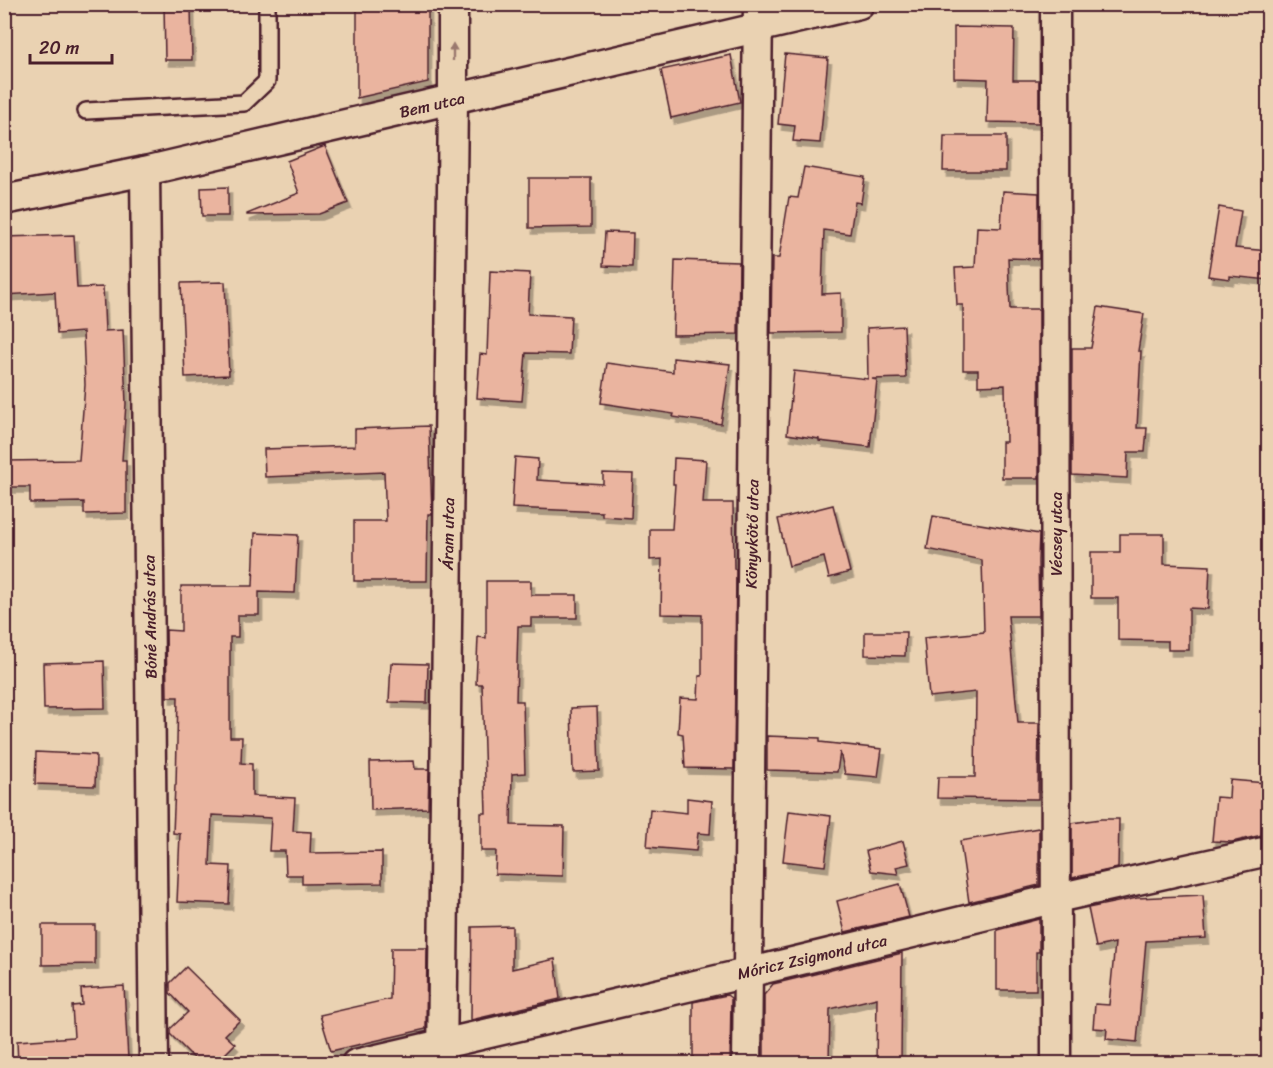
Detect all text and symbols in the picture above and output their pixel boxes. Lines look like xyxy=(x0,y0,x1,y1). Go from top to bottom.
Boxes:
scale bar xyxy=(30,27,112,65)
text: 20 m xyxy=(39,32,79,64)
one-way arrow xyxy=(448,43,458,62)
street label: Bem utca xyxy=(396,83,468,127)
street label: Könyvkötő utca xyxy=(737,478,767,589)
street label: Vécsey utca xyxy=(1042,492,1071,576)
street label: Áram utca xyxy=(433,497,463,572)
street label: Bóné András utca xyxy=(134,554,166,679)
street label: Móricz Zsigmond utca xyxy=(734,925,891,988)

